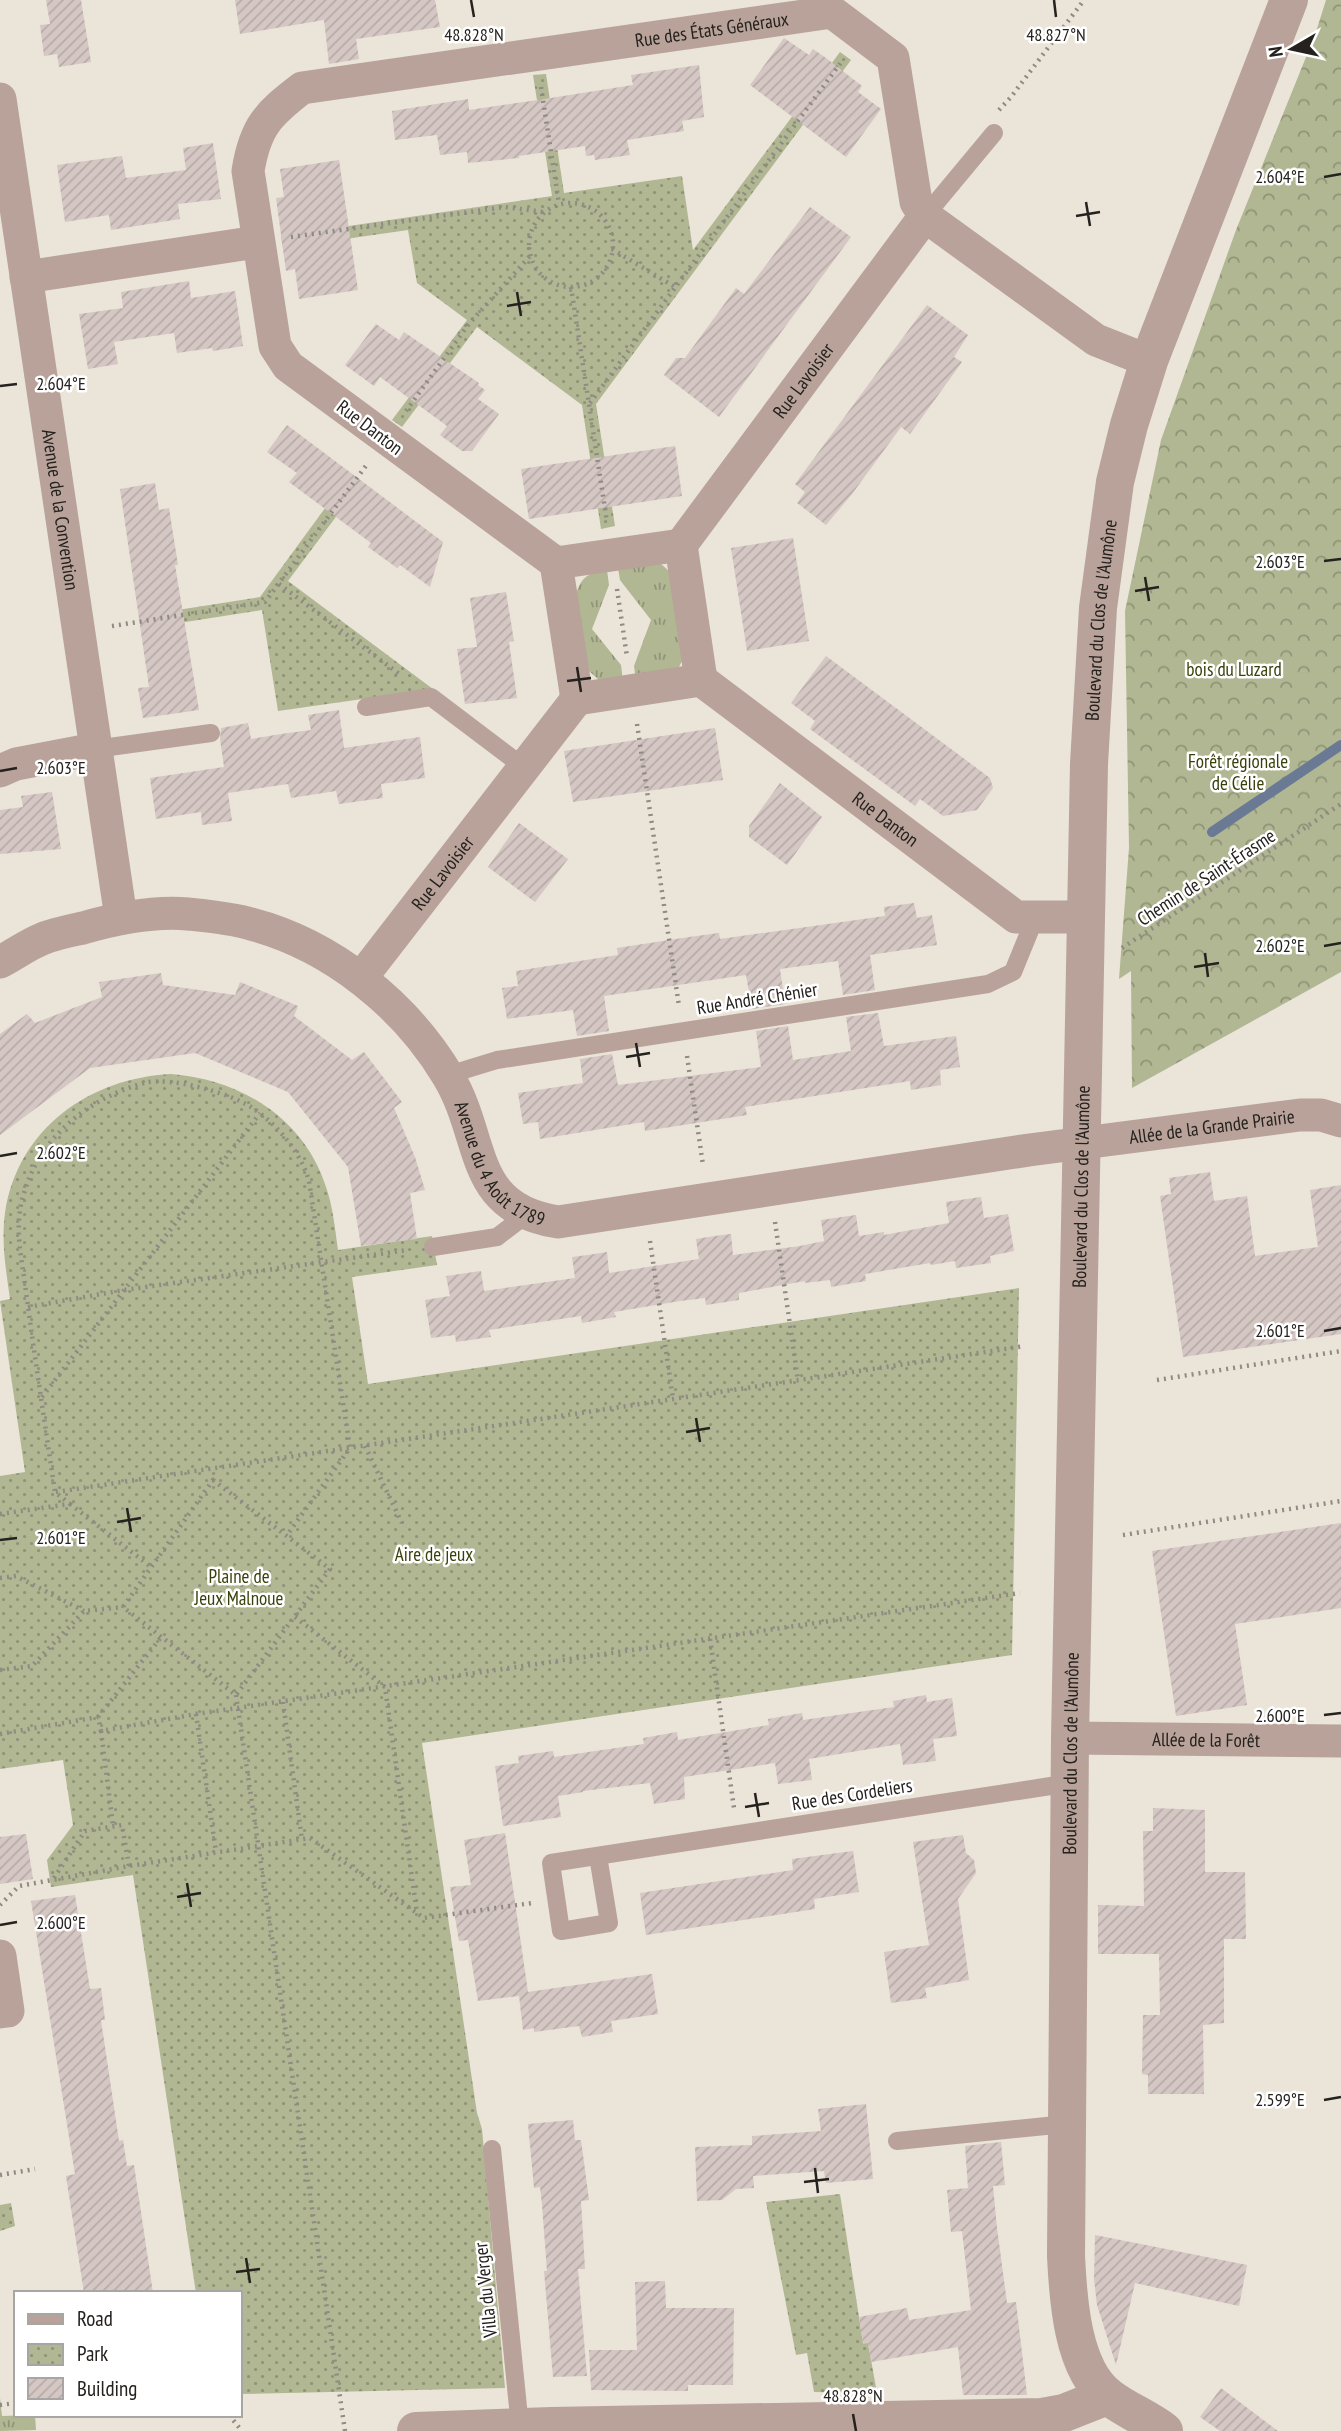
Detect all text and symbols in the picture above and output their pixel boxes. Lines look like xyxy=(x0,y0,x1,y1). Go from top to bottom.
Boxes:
street label: Rue des États Généraux xyxy=(633,6,790,52)
north arrow xyxy=(1257,14,1327,84)
text: 48.828°N xyxy=(444,23,504,46)
text: 48.827°N xyxy=(1026,23,1086,46)
text: N xyxy=(1263,45,1288,59)
text: 2.604°E xyxy=(1255,165,1305,188)
street label: Rue Lavoisier xyxy=(767,337,839,423)
text: 2.604°E xyxy=(36,372,86,395)
street label: Rue Danton xyxy=(332,394,408,460)
street label: Avenue de la Convention xyxy=(37,427,84,592)
street label: Boulevard du Clos de l'Aumône xyxy=(1080,518,1122,722)
text: 2.603°E xyxy=(1255,550,1305,573)
park label: bois du Luzard xyxy=(1186,657,1282,681)
park label: Forêt régionale de Célie xyxy=(1188,749,1288,795)
text: 2.603°E xyxy=(36,756,86,779)
street label: Rue Danton xyxy=(848,786,924,852)
street label: Chemin de Saint-Érasme xyxy=(1132,823,1280,931)
street label: Rue Lavoisier xyxy=(406,830,479,915)
text: 2.602°E xyxy=(1255,934,1305,957)
street label: Rue André Chénier xyxy=(695,976,820,1019)
street label: Boulevard du Clos de l'Aumône xyxy=(1067,1085,1095,1288)
street label: Avenue du 4 Août 1789 xyxy=(450,1098,548,1231)
street label: Allée de la Grande Prairie xyxy=(1128,1104,1296,1149)
text: 2.602°E xyxy=(36,1141,86,1164)
text: 2.601°E xyxy=(1255,1319,1305,1342)
text: 2.601°E xyxy=(36,1526,86,1549)
park label: Aire de jeux xyxy=(395,1542,473,1566)
park label: Plaine de Jeux Malnoue xyxy=(194,1564,284,1610)
street label: Boulevard du Clos de l'Aumône xyxy=(1057,1652,1084,1855)
text: 2.600°E xyxy=(1255,1704,1305,1727)
street label: Allée de la Forêt xyxy=(1152,1727,1261,1752)
street label: Rue des Cordeliers xyxy=(790,1773,914,1815)
text: 2.600°E xyxy=(36,1911,86,1934)
text: 2.599°E xyxy=(1255,2088,1305,2111)
street label: Villa du Verger xyxy=(468,2240,502,2340)
legend xyxy=(14,2291,242,2417)
text: Road xyxy=(77,2305,113,2332)
text: Park xyxy=(77,2340,108,2367)
text: Building xyxy=(77,2375,137,2402)
text: 48.828°N xyxy=(823,2384,883,2407)

